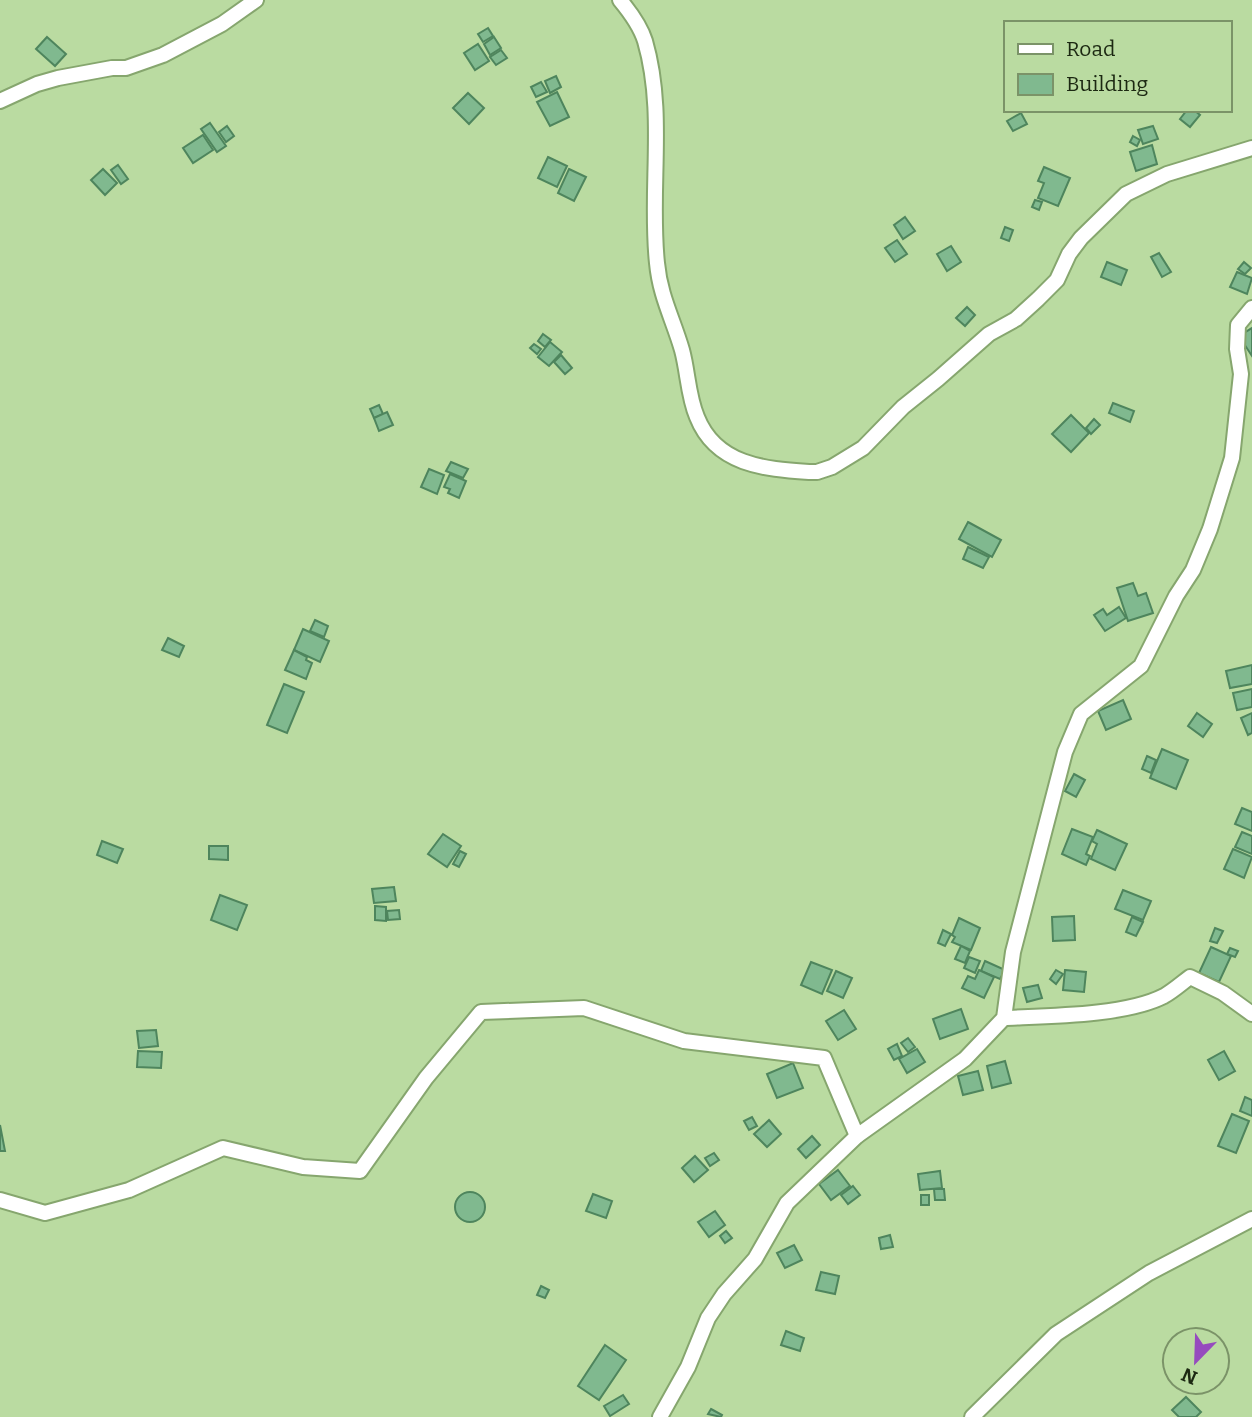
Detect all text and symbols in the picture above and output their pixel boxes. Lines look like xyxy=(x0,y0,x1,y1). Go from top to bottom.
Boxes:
legend xyxy=(1004,21,1231,112)
text: Road xyxy=(1066,36,1115,62)
text: Building xyxy=(1066,71,1149,97)
north arrow xyxy=(1161,1326,1231,1396)
text: N xyxy=(1178,1363,1201,1390)

